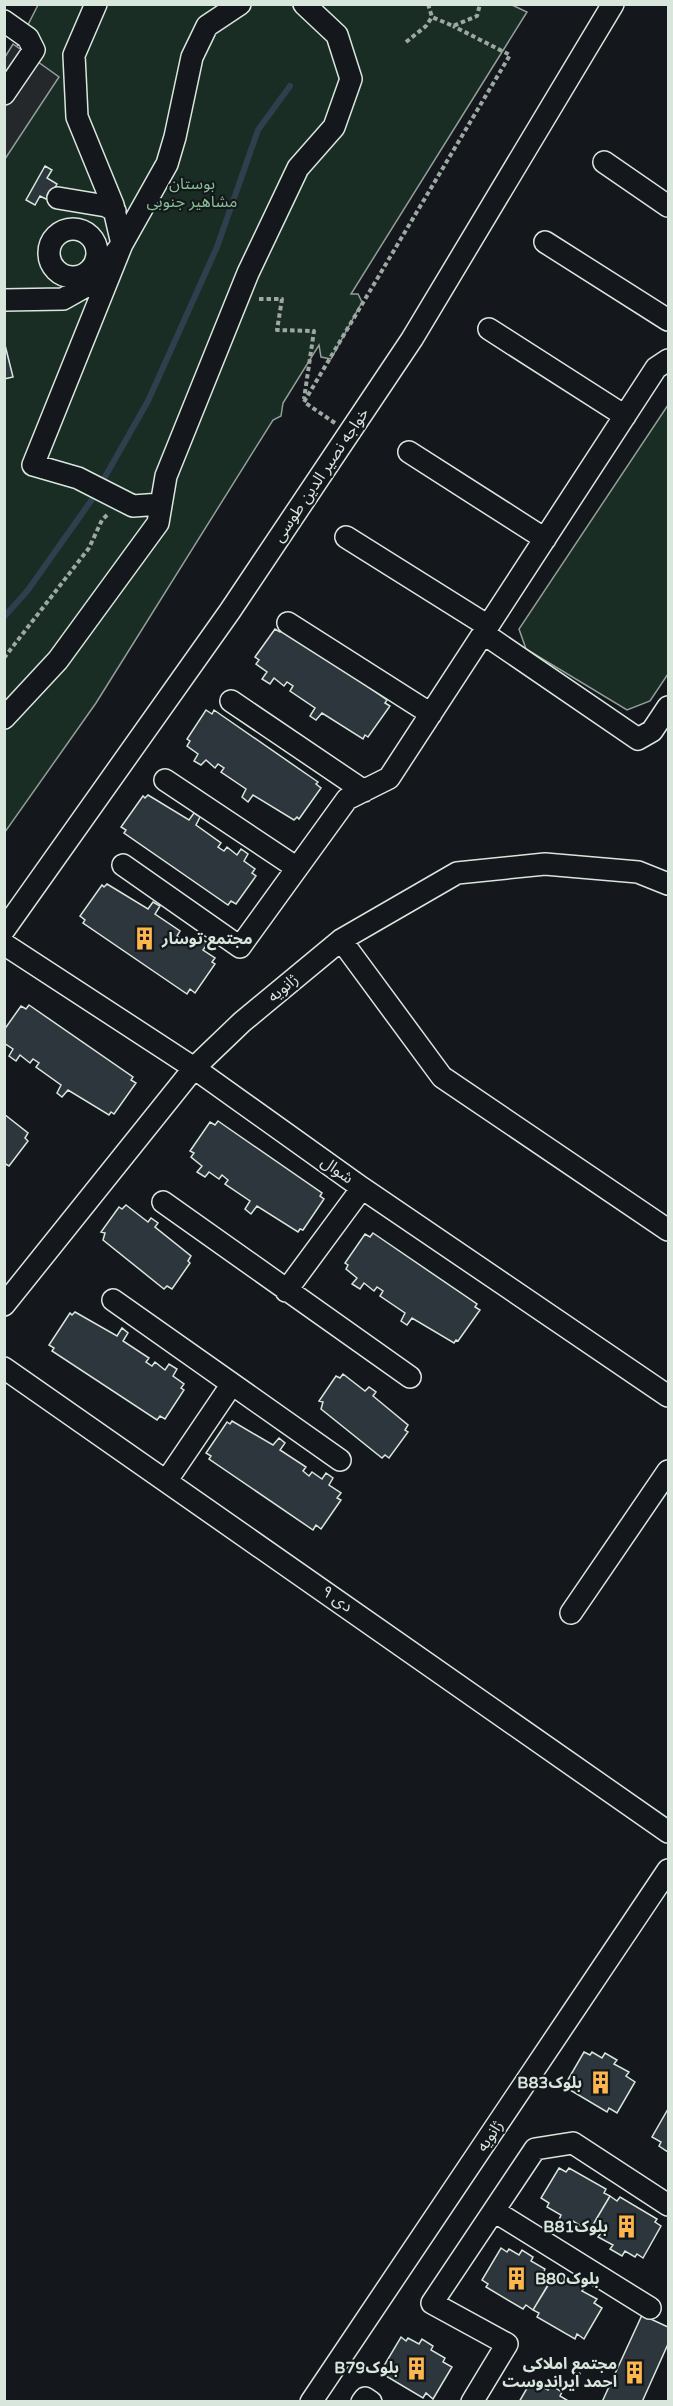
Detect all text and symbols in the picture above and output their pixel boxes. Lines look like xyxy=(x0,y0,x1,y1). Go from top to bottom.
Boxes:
park label: بوستان مشاهیر جنوبی xyxy=(147,174,237,212)
street label: خواجه نصیر الدین طوسی xyxy=(269,404,373,546)
building icon: مجتمع توسار xyxy=(131,926,157,952)
place label: مجتمع توسار xyxy=(161,929,253,951)
street label: ژانویه xyxy=(264,970,302,1006)
street label: شوال xyxy=(317,1152,357,1188)
street label: ۹ دی xyxy=(318,1581,356,1617)
building icon: B83بلوک xyxy=(587,2070,613,2096)
place label: B83بلوک xyxy=(517,2073,582,2093)
street label: ژانویه xyxy=(472,2116,508,2156)
building icon: B81بلوک xyxy=(613,2214,639,2240)
place label: B81بلوک xyxy=(543,2217,608,2237)
building icon: B80بلوک xyxy=(504,2266,530,2292)
place label: B80بلوک xyxy=(535,2269,600,2289)
place label: مجتمع املاکی احمد ایراندوست xyxy=(502,2354,617,2392)
building icon: B79بلوک xyxy=(404,2355,430,2381)
place label: B79بلوک xyxy=(334,2358,399,2378)
building icon: مجتمع املاکی احمد ایراندوست xyxy=(622,2360,648,2386)

